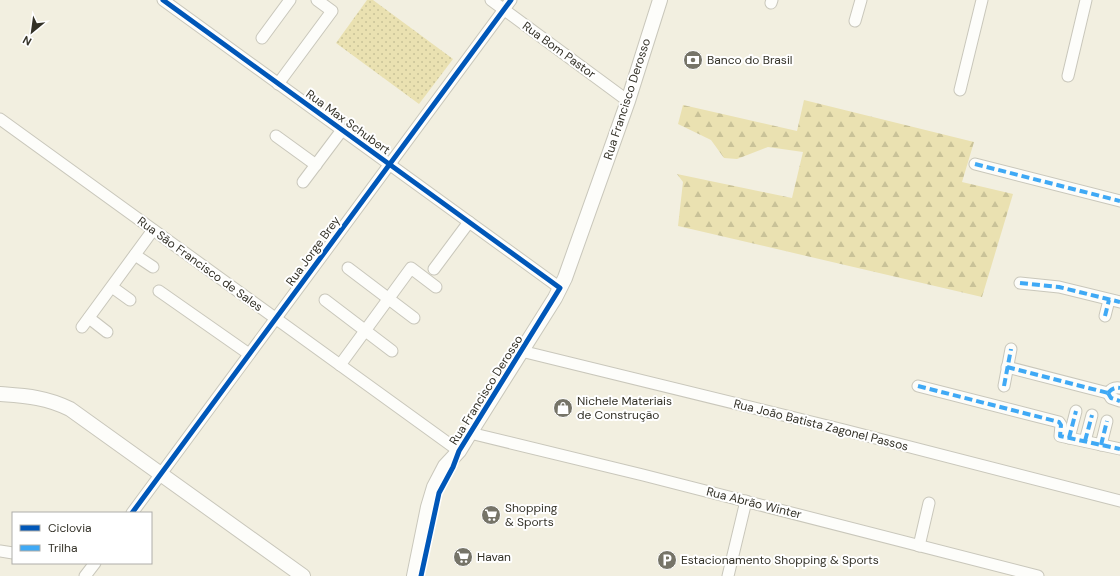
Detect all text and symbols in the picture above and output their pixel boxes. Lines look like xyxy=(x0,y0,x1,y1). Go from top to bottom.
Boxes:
north arrow xyxy=(12,12,52,52)
street label: Rua Bom Pastor xyxy=(519,18,599,82)
text: N xyxy=(20,33,34,49)
street label: Rua Francisco Derosso xyxy=(600,36,654,162)
bank icon: Banco do Brasil xyxy=(682,49,704,71)
place label: Banco do Brasil xyxy=(707,52,792,68)
street label: Rua Max Schubert xyxy=(303,86,394,158)
street label: Rua São Francisco de Sales xyxy=(134,213,266,315)
street label: Rua Jorge Brey xyxy=(282,213,344,289)
street label: Rua Francisco Derosso xyxy=(446,332,526,448)
place label: Nichele Materiais de Construção xyxy=(577,393,672,423)
street label: Rua João Batista Zagonel Passos xyxy=(732,396,910,454)
shop icon: Nichele Materiais de Construção xyxy=(552,397,574,419)
street label: Rua Abrão Winter xyxy=(705,483,804,523)
place label: Shopping & Sports xyxy=(505,500,558,530)
supermarket icon: Shopping & Sports xyxy=(480,504,502,526)
legend xyxy=(12,512,152,564)
text: Ciclovia xyxy=(48,520,92,536)
text: Trilha xyxy=(48,540,77,556)
supermarket icon: Havan xyxy=(452,546,474,568)
place label: Havan xyxy=(477,549,511,565)
parking icon: Estacionamento Shopping & Sports xyxy=(656,549,678,571)
place label: Estacionamento Shopping & Sports xyxy=(681,552,879,568)

